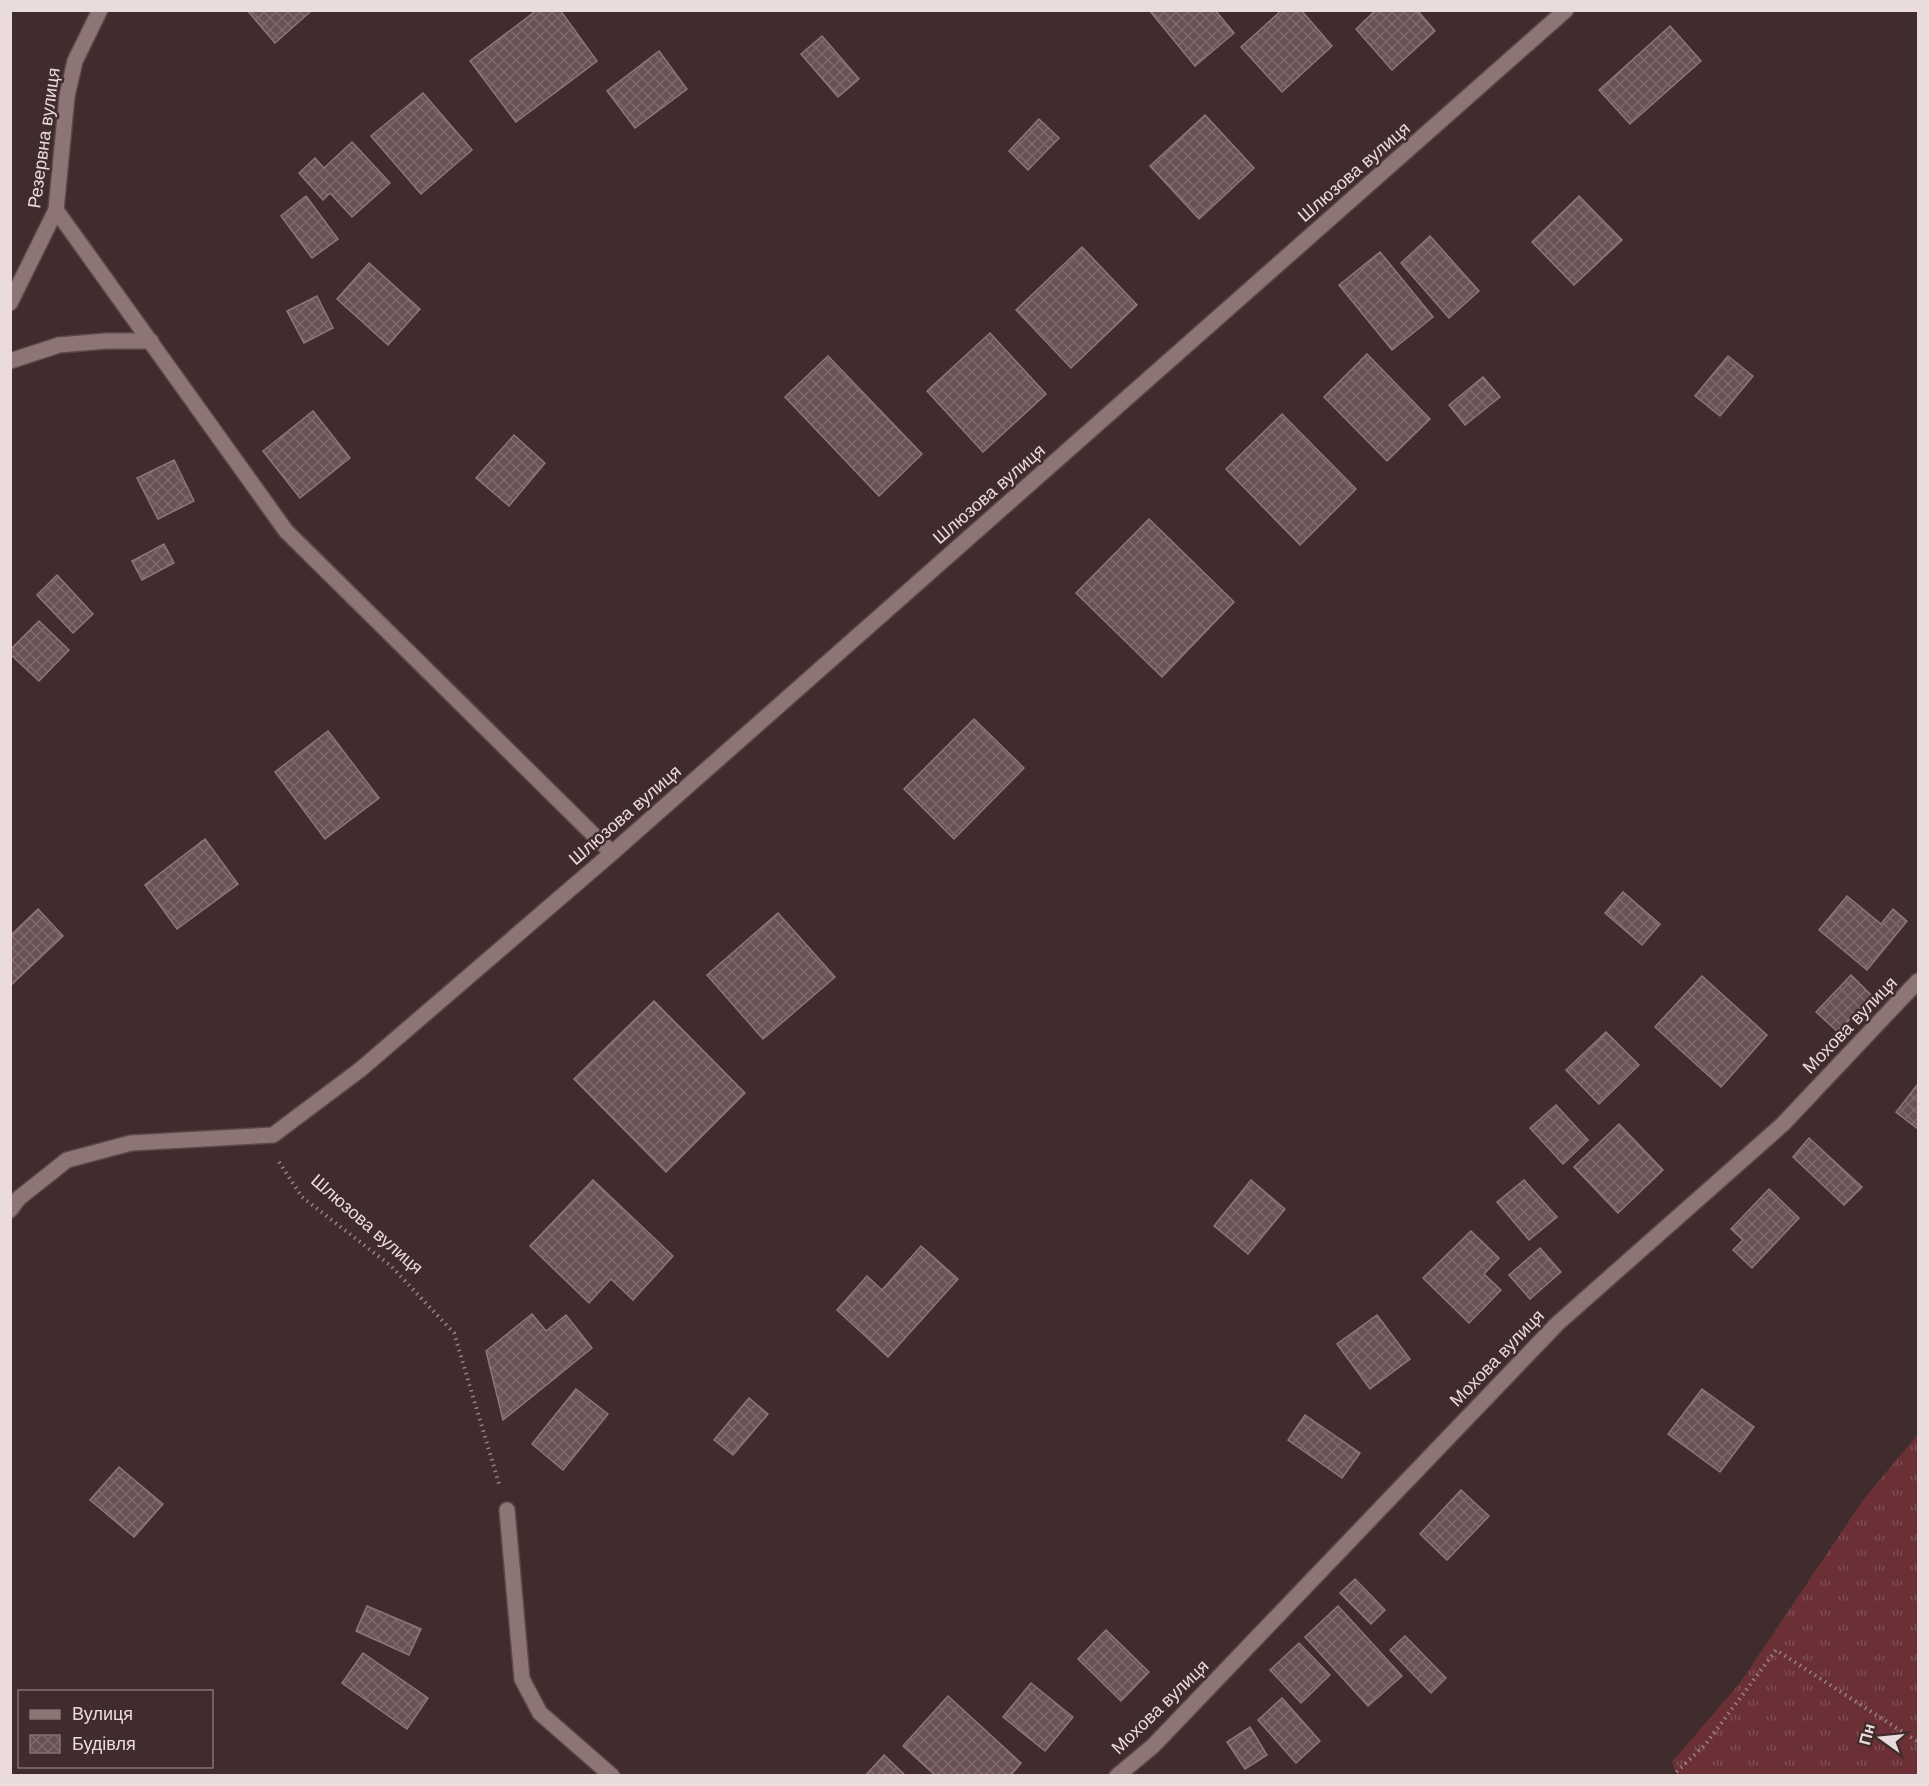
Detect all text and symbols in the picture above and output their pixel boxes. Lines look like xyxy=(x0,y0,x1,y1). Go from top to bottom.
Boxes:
street label: Резервна вулиця xyxy=(24,66,64,210)
street label: Шлюзова вулиця xyxy=(1294,118,1414,226)
street label: Шлюзова вулиця xyxy=(929,440,1049,548)
street label: Шлюзова вулиця xyxy=(565,761,685,869)
street label: Мохова вулиця xyxy=(1799,973,1901,1077)
street label: Шлюзова вулиця xyxy=(307,1170,427,1278)
street label: Мохова вулиця xyxy=(1446,1306,1548,1410)
street label: Мохова вулиця xyxy=(1108,1656,1212,1758)
legend xyxy=(18,1690,213,1768)
text: Вулиця xyxy=(72,1704,133,1724)
north arrow xyxy=(1851,1708,1911,1768)
text: Пн xyxy=(1856,1722,1878,1747)
text: Будівля xyxy=(72,1734,136,1754)

